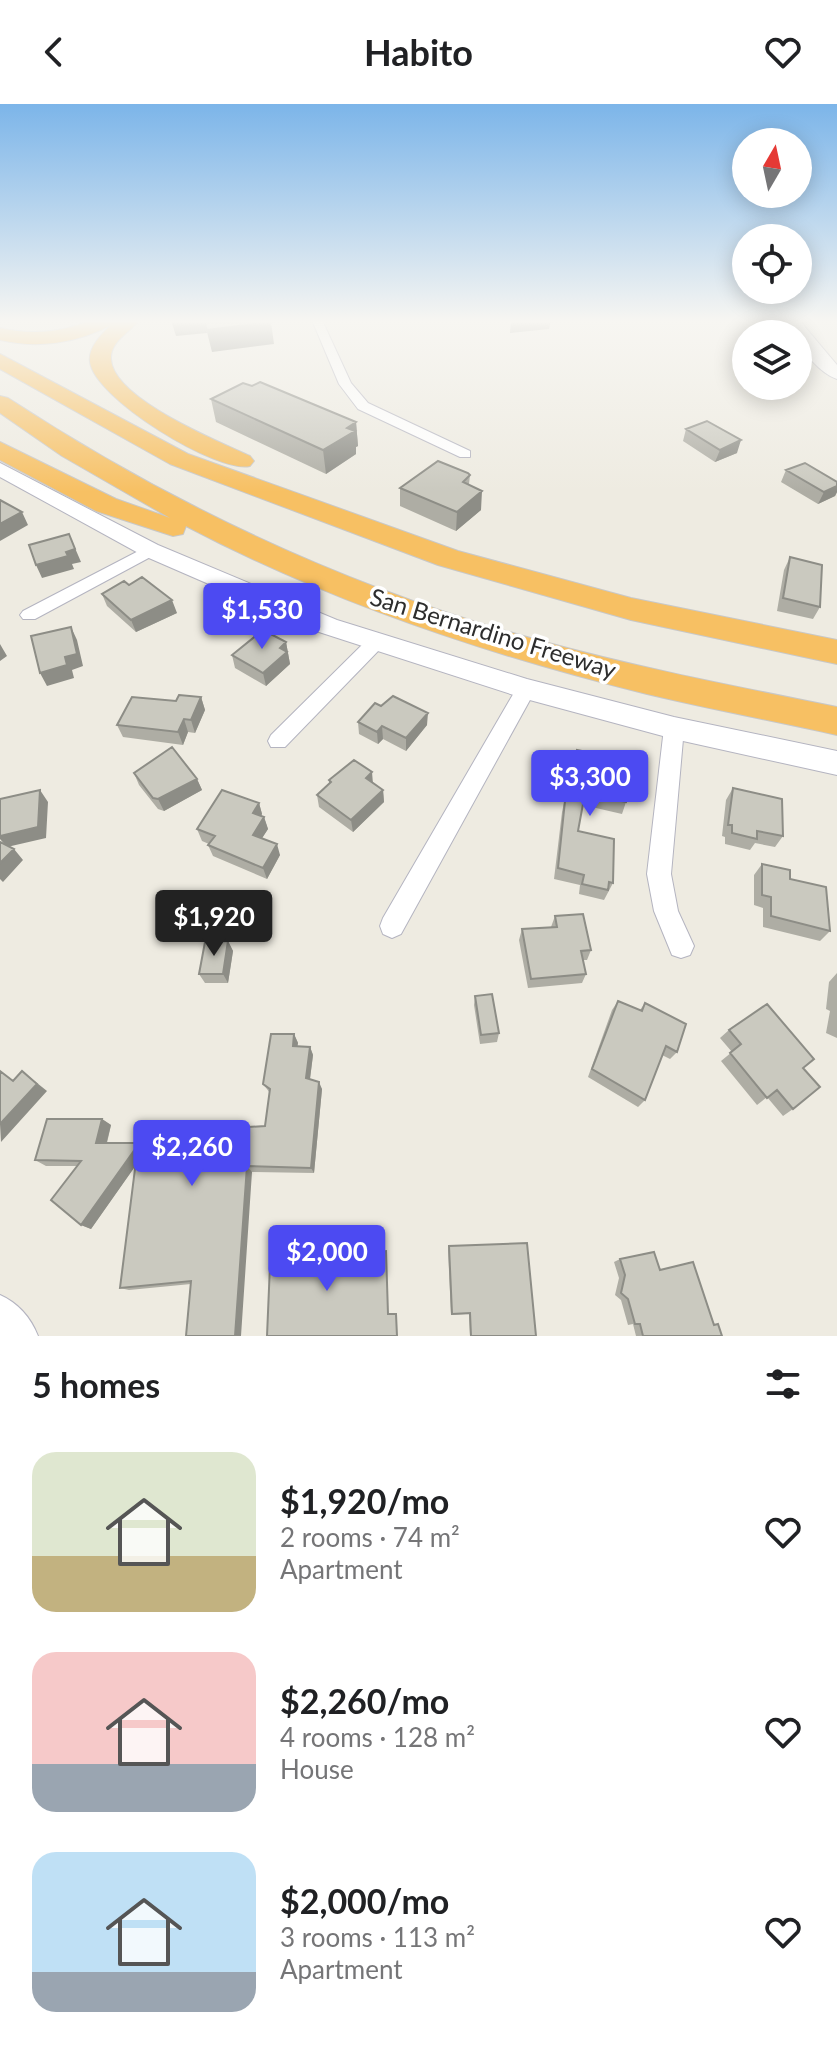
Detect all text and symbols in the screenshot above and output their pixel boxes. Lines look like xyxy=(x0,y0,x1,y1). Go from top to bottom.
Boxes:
icon: back xyxy=(32,30,76,74)
text: Habito xyxy=(364,30,473,74)
icon: heart xyxy=(761,30,805,74)
north arrow xyxy=(732,128,812,208)
map controls xyxy=(732,128,812,400)
button: locate xyxy=(732,224,812,304)
button: layers xyxy=(732,320,812,400)
street label: San Bernardino Freeway xyxy=(367,581,621,684)
pin: $1,530 xyxy=(197,583,327,651)
text: $1,530 xyxy=(221,593,303,625)
pin: $3,300 xyxy=(525,750,655,818)
text: $3,300 xyxy=(549,760,631,792)
pin: $1,920 xyxy=(149,890,279,958)
text: $1,920 xyxy=(173,900,255,932)
pin: $2,260 xyxy=(127,1120,257,1188)
text: $2,260 xyxy=(151,1130,233,1162)
pin: $2,000 xyxy=(262,1225,392,1293)
text: $2,000 xyxy=(286,1235,368,1267)
icon: filters xyxy=(761,1362,805,1406)
text: 5 homes xyxy=(32,1364,160,1405)
text: $1,920/mo xyxy=(280,1480,449,1521)
icon: home xyxy=(96,1484,192,1580)
icon: heart xyxy=(761,1510,805,1554)
text: 2 rooms · 74 m² xyxy=(280,1521,460,1553)
text: Apartment xyxy=(280,1553,403,1585)
text: $2,260/mo xyxy=(280,1680,449,1721)
icon: home xyxy=(96,1684,192,1780)
icon: heart xyxy=(761,1710,805,1754)
text: 4 rooms · 128 m² xyxy=(280,1721,475,1753)
text: House xyxy=(280,1753,354,1785)
text: $2,000/mo xyxy=(280,1880,449,1921)
icon: home xyxy=(96,1884,192,1980)
icon: heart xyxy=(761,1910,805,1954)
text: 3 rooms · 113 m² xyxy=(280,1921,475,1953)
text: Apartment xyxy=(280,1953,403,1985)

